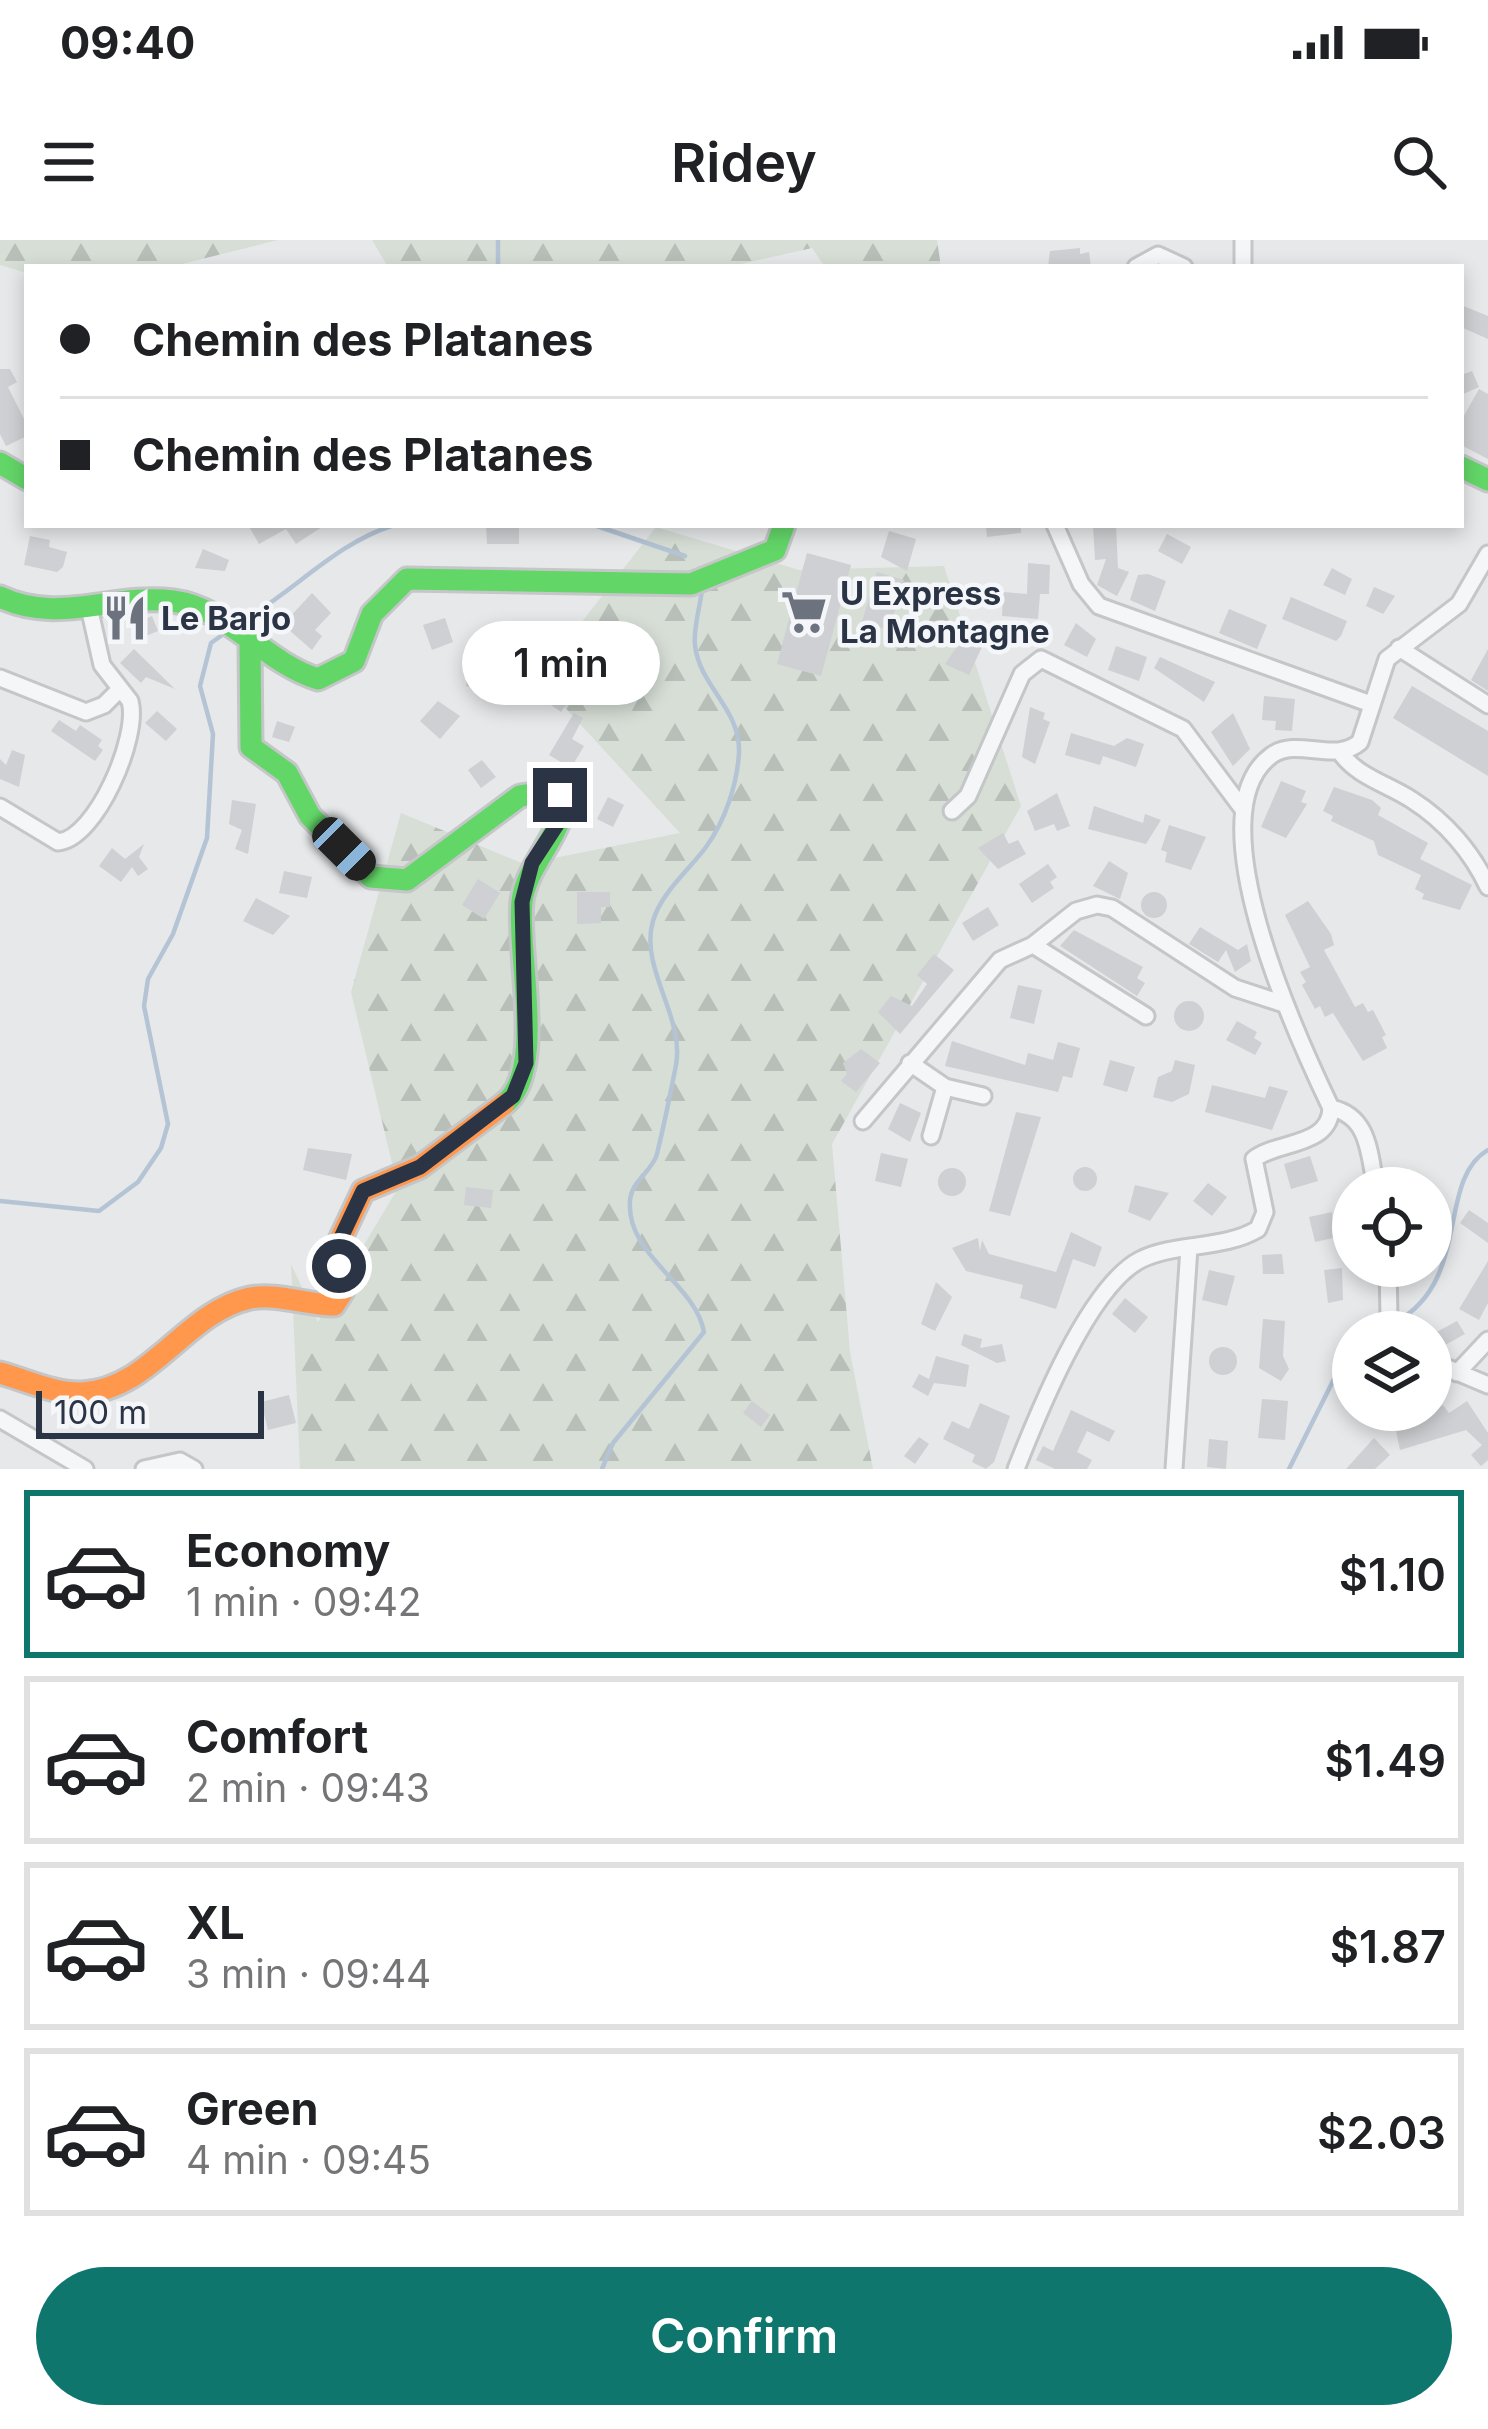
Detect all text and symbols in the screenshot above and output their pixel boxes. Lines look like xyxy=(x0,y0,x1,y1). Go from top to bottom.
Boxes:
text: 09:40 xyxy=(60,15,195,70)
icon: menu xyxy=(36,129,102,195)
icon: search xyxy=(1386,129,1452,195)
text: Ridey xyxy=(671,130,817,195)
text: Chemin des Platanes xyxy=(132,312,593,367)
text: Chemin des Platanes xyxy=(132,427,593,482)
place label: U Express La Montagne xyxy=(840,573,1050,651)
supermarket icon: U Express La Montagne xyxy=(779,587,829,637)
restaurant icon: Le Barjo xyxy=(100,593,150,643)
place label: Le Barjo xyxy=(161,598,291,638)
callout: 1 min xyxy=(461,621,659,705)
text: 1 min xyxy=(513,639,609,686)
route end xyxy=(533,768,587,822)
car xyxy=(306,811,382,887)
map controls xyxy=(1332,1167,1452,1431)
button: locate xyxy=(1332,1167,1452,1287)
route start xyxy=(312,1239,366,1293)
button: layers xyxy=(1332,1311,1452,1431)
scale bar xyxy=(36,1385,264,1438)
text: 100 m xyxy=(54,1392,147,1432)
icon: car xyxy=(42,1520,150,1628)
text: Economy xyxy=(186,1523,390,1578)
text: $1.10 xyxy=(1339,1547,1446,1602)
text: 1 min · 09:42 xyxy=(186,1578,422,1625)
icon: car xyxy=(42,1706,150,1814)
text: Comfort xyxy=(186,1709,368,1764)
text: $1.49 xyxy=(1325,1733,1446,1788)
text: 2 min · 09:43 xyxy=(186,1764,430,1811)
icon: car xyxy=(42,1892,150,2000)
text: XL xyxy=(186,1895,245,1950)
text: $1.87 xyxy=(1330,1919,1446,1974)
text: 3 min · 09:44 xyxy=(186,1950,431,1997)
icon: car xyxy=(42,2078,150,2186)
text: Green xyxy=(186,2081,319,2136)
text: $2.03 xyxy=(1317,2105,1446,2160)
text: 4 min · 09:45 xyxy=(186,2136,431,2183)
button: Confirm xyxy=(36,2267,1452,2405)

